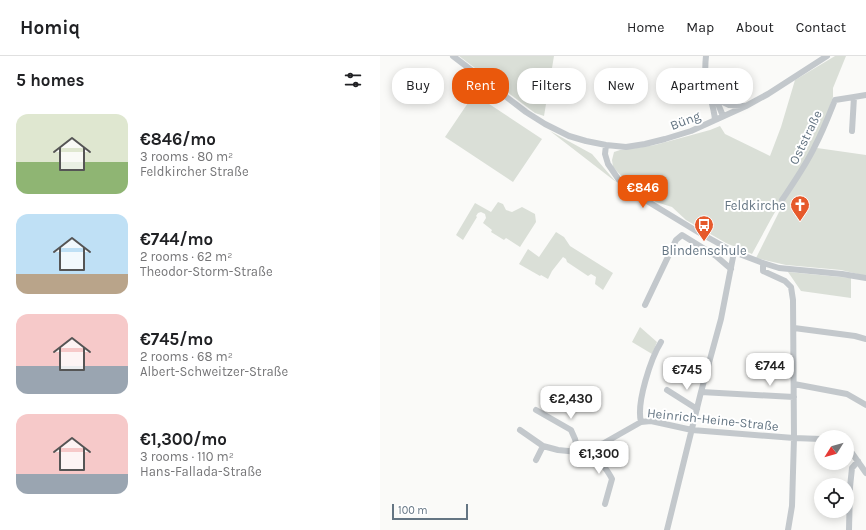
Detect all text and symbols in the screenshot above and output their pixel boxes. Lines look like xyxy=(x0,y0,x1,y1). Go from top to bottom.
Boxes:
text: Homiq xyxy=(20,17,80,39)
text: Home xyxy=(627,19,664,36)
text: Map xyxy=(686,19,714,36)
text: About xyxy=(736,19,774,36)
text: Contact xyxy=(796,19,846,36)
chip: Buy xyxy=(392,68,444,104)
chip: Rent xyxy=(452,68,509,104)
chip: Filters xyxy=(517,68,586,104)
chip: New xyxy=(594,68,648,104)
chip: Apartment xyxy=(656,68,753,104)
icon: filters xyxy=(342,69,364,91)
text: 5 homes xyxy=(16,70,85,90)
street label: Oststraße xyxy=(786,107,825,167)
street label: Büng xyxy=(668,108,703,133)
text: €846/mo xyxy=(140,129,216,149)
icon: home xyxy=(48,130,96,178)
text: 3 rooms · 80 m² xyxy=(140,149,233,164)
text: Feldkircher Straße xyxy=(140,164,249,179)
pin: €846 xyxy=(619,175,667,209)
text: €846 xyxy=(627,180,659,195)
church icon: Feldkirche xyxy=(789,194,811,222)
place label: Feldkirche xyxy=(724,198,786,213)
bus stop icon: Blindenschule xyxy=(693,214,715,242)
text: €744/mo xyxy=(140,229,213,249)
icon: home xyxy=(48,230,96,278)
place label: Blindenschule xyxy=(661,243,747,258)
text: 2 rooms · 62 m² xyxy=(140,249,232,264)
text: Theodor-Storm-Straße xyxy=(140,264,273,279)
text: €745/mo xyxy=(140,329,213,349)
icon: home xyxy=(48,330,96,378)
text: 2 rooms · 68 m² xyxy=(140,349,233,364)
pin: €744 xyxy=(746,353,794,387)
pin: €745 xyxy=(663,357,711,391)
text: €744 xyxy=(755,358,785,373)
text: €745 xyxy=(672,362,702,377)
text: Albert-Schweitzer-Straße xyxy=(140,364,288,379)
pin: €2,430 xyxy=(538,386,604,420)
text: €2,430 xyxy=(549,391,593,406)
street label: Heinrich-Heine-Straße xyxy=(646,405,780,434)
text: €1,300/mo xyxy=(140,429,227,449)
icon: home xyxy=(48,430,96,478)
north arrow xyxy=(814,430,854,470)
map controls xyxy=(814,430,854,518)
pin: €1,300 xyxy=(566,441,632,475)
text: €1,300 xyxy=(579,446,619,461)
text: 3 rooms · 110 m² xyxy=(140,449,234,464)
text: Hans-Fallada-Straße xyxy=(140,464,262,479)
button: locate xyxy=(814,478,854,518)
scale bar xyxy=(392,502,468,521)
text: 100 m xyxy=(398,504,428,517)

